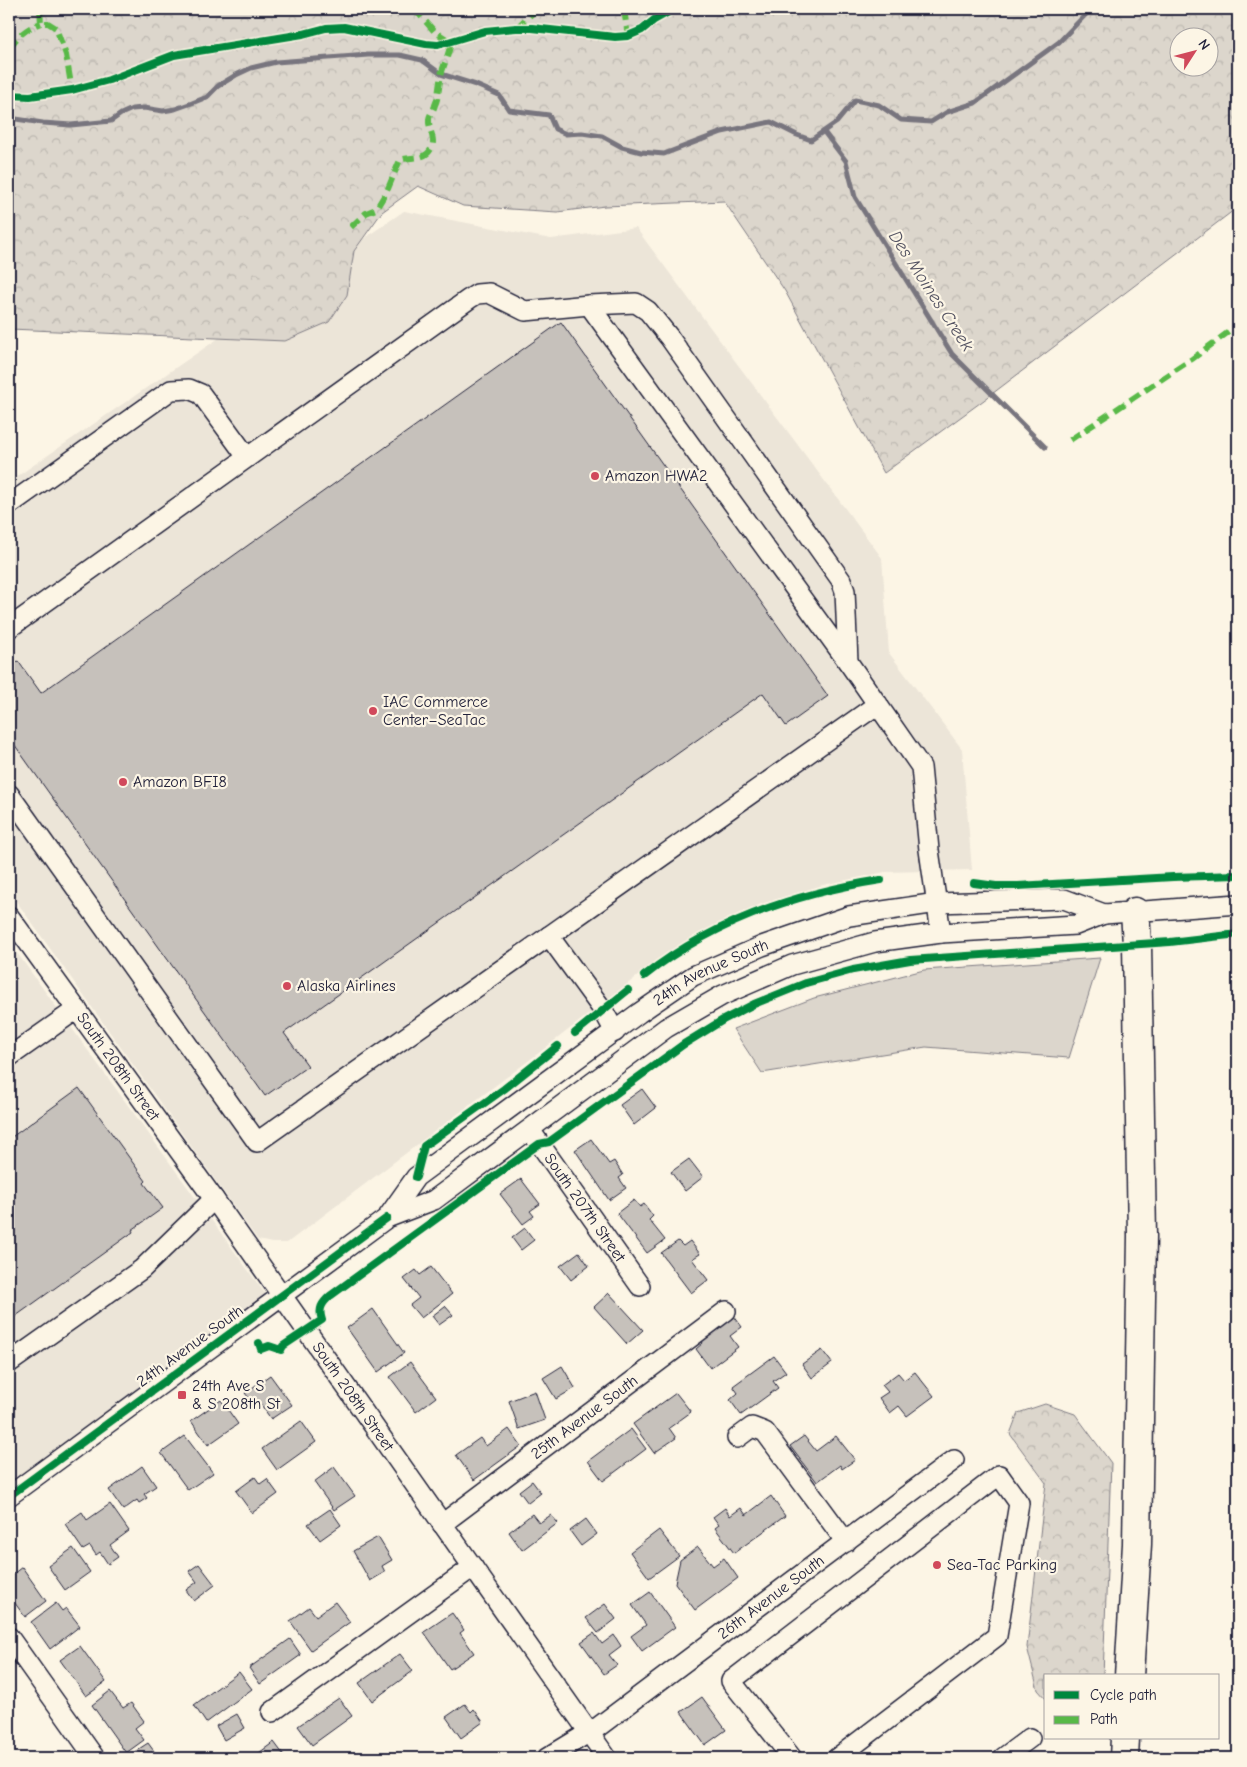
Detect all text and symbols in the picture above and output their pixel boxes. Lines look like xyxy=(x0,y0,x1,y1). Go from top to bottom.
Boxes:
north arrow xyxy=(1170,28,1220,78)
text: N xyxy=(1195,36,1214,53)
water label: Des Moines Creek xyxy=(884,227,978,355)
place label: Amazon HWA2 xyxy=(605,467,707,485)
marker: Amazon HWA2 xyxy=(589,470,601,482)
place label: IAC Commerce Center–SeaTac xyxy=(383,693,488,729)
marker: IAC Commerce Center–SeaTac xyxy=(367,705,379,717)
place label: Amazon BFI8 xyxy=(133,773,227,791)
marker: Amazon BFI8 xyxy=(117,776,129,788)
street label: 24th Avenue South xyxy=(650,936,771,1010)
place label: Alaska Airlines xyxy=(297,977,396,995)
marker: Alaska Airlines xyxy=(281,980,293,992)
street label: South 208th Street xyxy=(73,1009,163,1125)
street label: South 207th Street xyxy=(540,1150,629,1266)
street label: 24th Avenue South xyxy=(133,1301,247,1391)
street label: South 208th Street xyxy=(308,1339,398,1455)
street label: 25th Avenue South xyxy=(528,1371,641,1463)
place label: 24th Ave S & S 208th St xyxy=(192,1377,281,1413)
marker: 24th Ave S & S 208th St xyxy=(176,1389,188,1401)
street label: 26th Avenue South xyxy=(714,1551,828,1643)
place label: Sea-Tac Parking xyxy=(947,1556,1057,1574)
marker: Sea-Tac Parking xyxy=(931,1559,943,1571)
legend xyxy=(1044,1674,1220,1740)
text: Cycle path xyxy=(1090,1686,1157,1704)
text: Path xyxy=(1090,1710,1118,1728)

